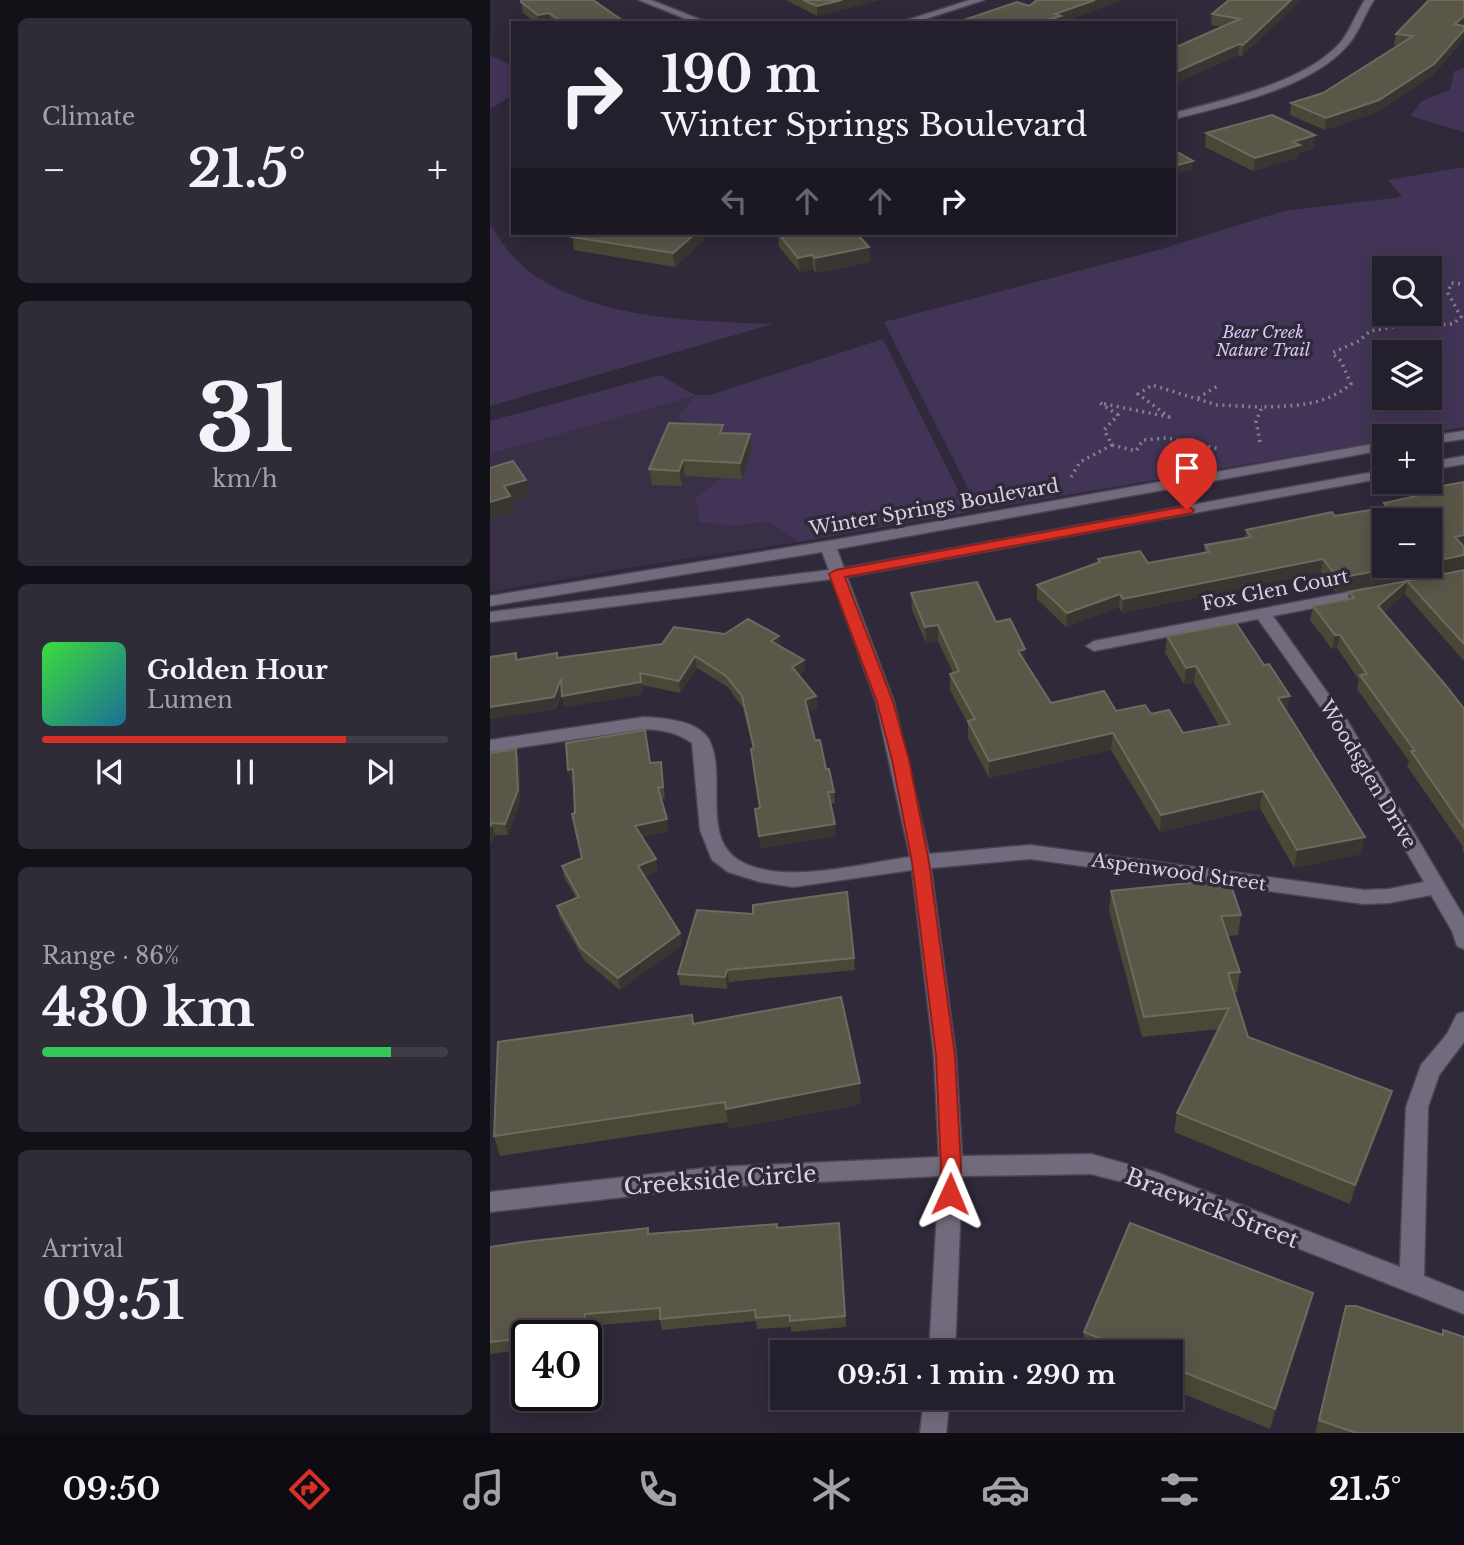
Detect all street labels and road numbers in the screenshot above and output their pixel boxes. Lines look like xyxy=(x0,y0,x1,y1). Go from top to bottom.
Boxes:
street label: Winter Springs Boulevard xyxy=(806,474,1061,540)
street label: Fox Glen Court xyxy=(1199,564,1351,616)
street label: Woodsglen Drive xyxy=(1314,695,1421,852)
street label: Aspenwood Street xyxy=(1089,848,1269,896)
street label: Creekside Circle xyxy=(623,1159,817,1201)
street label: Braewick Street xyxy=(1121,1162,1303,1254)

